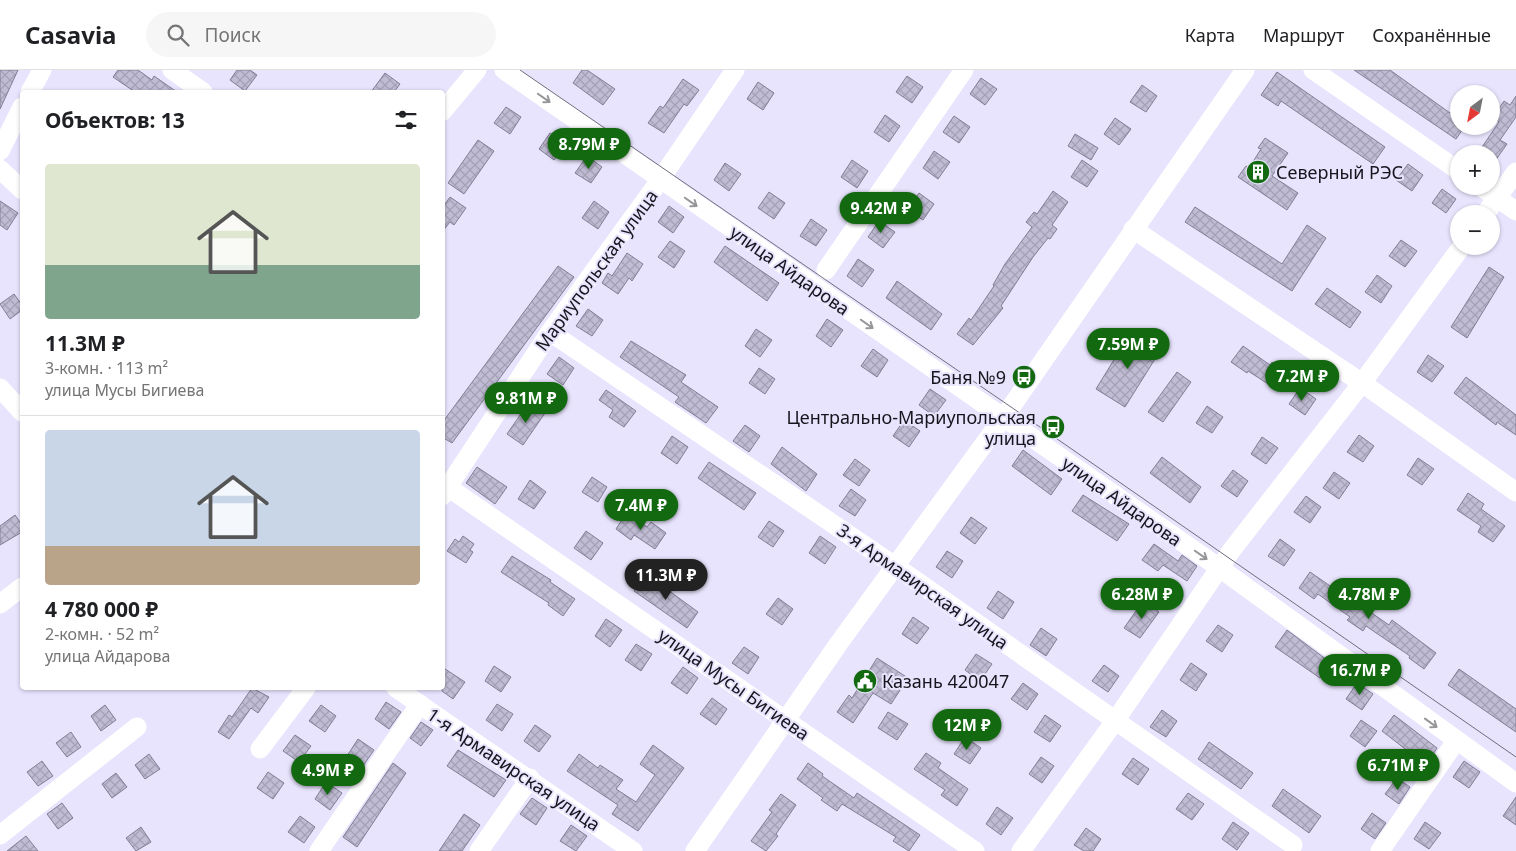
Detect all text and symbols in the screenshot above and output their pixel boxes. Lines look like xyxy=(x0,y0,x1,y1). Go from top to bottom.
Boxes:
search box xyxy=(146,12,496,57)
text: Casavia xyxy=(25,18,116,51)
icon: search xyxy=(164,21,192,49)
text: Поиск xyxy=(204,22,261,48)
text: Карта xyxy=(1185,23,1235,47)
text: Маршрут xyxy=(1263,23,1344,47)
text: Сохранённые xyxy=(1372,23,1491,47)
north arrow xyxy=(1450,85,1500,135)
map controls xyxy=(1450,85,1500,255)
one-way arrow xyxy=(536,93,550,103)
text: Объектов: 13 xyxy=(45,106,185,134)
icon: filters xyxy=(392,106,420,134)
pin: 8.79M ₽ xyxy=(543,128,635,170)
text: 8.79M ₽ xyxy=(559,133,619,155)
button: + xyxy=(1450,145,1500,195)
building icon: Северный РЭС xyxy=(1245,159,1271,185)
place label: Северный РЭС xyxy=(1276,160,1403,184)
street label: Мариупольская улица xyxy=(529,185,663,355)
pin: 9.42M ₽ xyxy=(835,191,927,234)
icon: home xyxy=(188,197,278,287)
one-way arrow xyxy=(684,197,698,207)
text: 9.42M ₽ xyxy=(851,197,911,219)
button: − xyxy=(1450,205,1500,255)
street label: улица Айдарова xyxy=(725,220,855,320)
one-way arrow xyxy=(860,319,874,329)
pin: 7.59M ₽ xyxy=(1082,328,1174,370)
text: 11.3M ₽ xyxy=(45,329,125,357)
text: 7.59M ₽ xyxy=(1098,333,1158,355)
text: 3-комн. · 113 m² xyxy=(45,357,168,379)
pin: 7.2M ₽ xyxy=(1261,360,1343,402)
bus stop icon: Баня №9 xyxy=(1011,364,1037,390)
place label: Баня №9 xyxy=(930,365,1006,389)
text: 7.2M ₽ xyxy=(1276,365,1328,387)
text: улица Мусы Бигиева xyxy=(45,379,204,401)
pin: 9.81M ₽ xyxy=(480,382,572,424)
text: 9.81M ₽ xyxy=(496,387,556,409)
place label: Центрально-Мариупольская улица xyxy=(786,405,1036,450)
bus stop icon: Центрально-Мариупольская улица xyxy=(1040,414,1066,440)
street label: улица Айдарова xyxy=(1057,451,1187,551)
icon: home xyxy=(188,462,278,552)
pin: 7.4M ₽ xyxy=(600,488,682,531)
text: 7.4M ₽ xyxy=(615,494,667,516)
street label: 3-я Армавирская улица xyxy=(833,518,1013,654)
one-way arrow xyxy=(1193,550,1207,560)
pin: 11.3M ₽ xyxy=(620,558,712,601)
text: 11.3M ₽ xyxy=(636,564,696,586)
pin: 6.28M ₽ xyxy=(1096,578,1188,620)
pin: 4.78M ₽ xyxy=(1323,578,1415,620)
text: 6.28M ₽ xyxy=(1112,583,1172,605)
text: 4.78M ₽ xyxy=(1339,583,1399,605)
text: 4 780 000 ₽ xyxy=(45,595,158,623)
text: 2-комн. · 52 m² xyxy=(45,623,159,645)
street label: улица Мусы Бигиева xyxy=(654,623,814,745)
text: улица Айдарова xyxy=(45,645,170,667)
pin: 16.7M ₽ xyxy=(1314,654,1406,696)
text: 16.7M ₽ xyxy=(1330,659,1390,681)
public building icon: Казань 420047 xyxy=(852,668,878,694)
place label: Казань 420047 xyxy=(882,669,1009,693)
street label: 1-я Армавирская улица xyxy=(423,702,605,836)
pin: 12M ₽ xyxy=(932,708,1002,751)
text: 12M ₽ xyxy=(943,714,991,736)
one-way arrow xyxy=(1424,718,1438,728)
pin: 6.71M ₽ xyxy=(1352,748,1444,791)
pin: 4.9M ₽ xyxy=(287,754,369,796)
text: 6.71M ₽ xyxy=(1368,754,1428,776)
text: 4.9M ₽ xyxy=(302,759,354,781)

